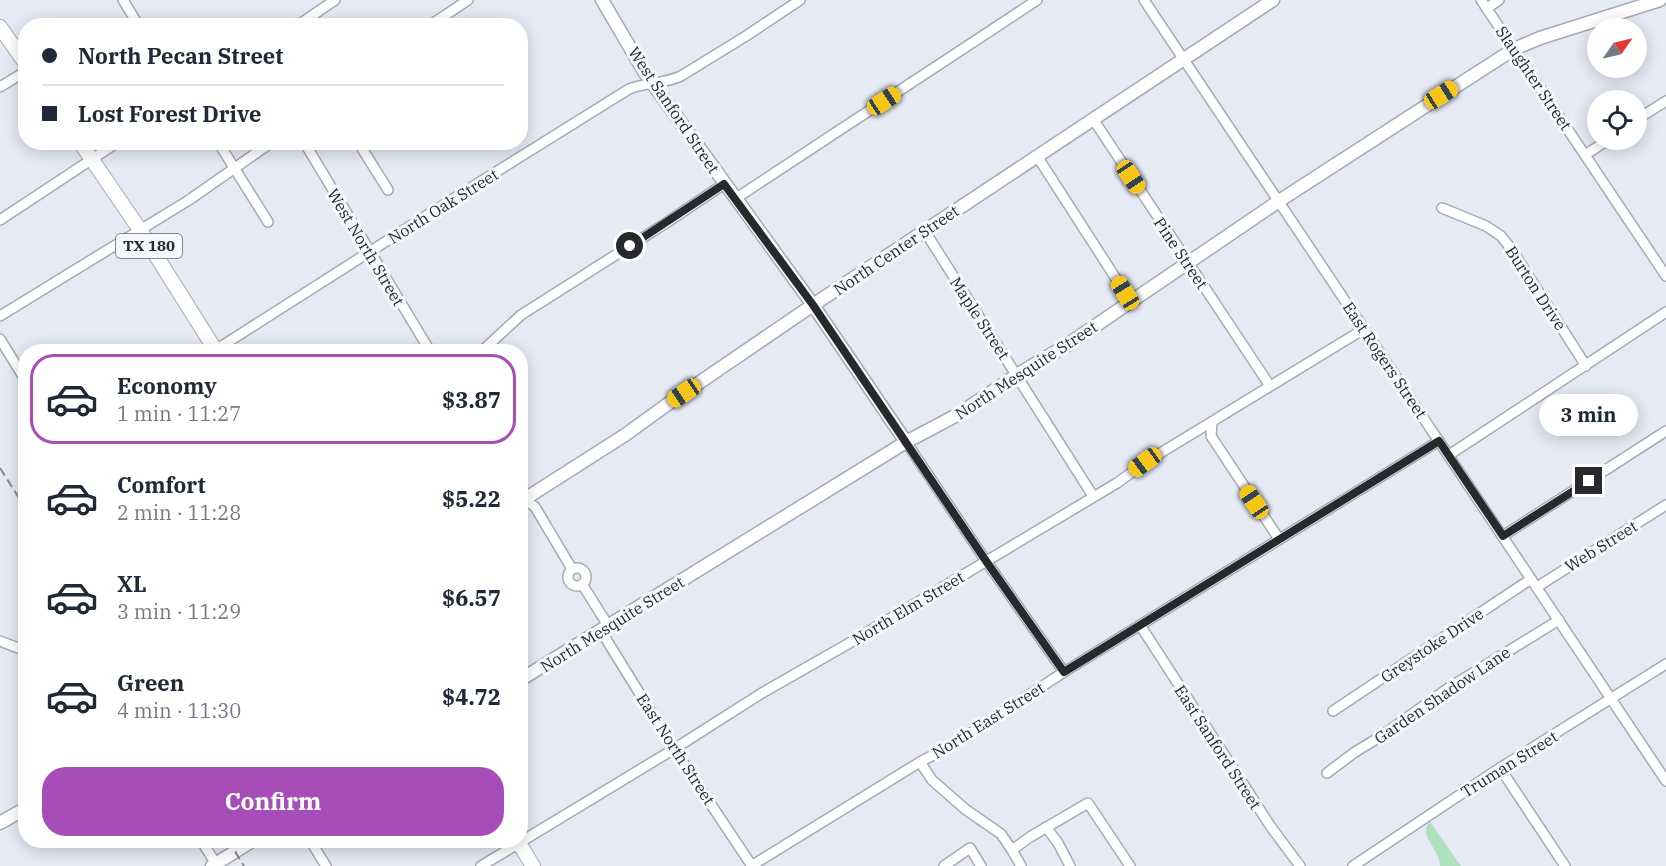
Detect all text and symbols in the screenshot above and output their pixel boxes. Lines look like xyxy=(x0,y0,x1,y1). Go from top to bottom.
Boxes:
north arrow xyxy=(1587,18,1647,78)
map controls xyxy=(1587,18,1647,150)
street label: Slaughter Street xyxy=(1492,22,1576,134)
text: North Pecan Street xyxy=(78,41,284,70)
street label: West Sanford Street xyxy=(624,43,724,177)
car xyxy=(1421,78,1461,112)
car xyxy=(864,84,904,118)
button: locate xyxy=(1587,90,1647,150)
text: Lost Forest Drive xyxy=(78,99,262,128)
car xyxy=(1113,157,1149,197)
street label: North Oak Street xyxy=(384,164,502,248)
street label: West North Street xyxy=(323,185,409,310)
street label: North Center Street xyxy=(829,200,963,299)
street label: Pine Street xyxy=(1150,213,1213,293)
route start xyxy=(616,232,643,259)
road number: TX 180 xyxy=(116,234,182,258)
street label: Burton Drive xyxy=(1501,242,1571,334)
street label: Maple Street xyxy=(946,273,1014,363)
car xyxy=(1108,273,1142,313)
street label: East Rogers Street xyxy=(1339,298,1432,422)
street label: North Mesquite Street xyxy=(951,316,1101,424)
text: Economy xyxy=(117,371,217,400)
icon: car xyxy=(45,372,99,426)
car xyxy=(664,375,704,411)
text: $3.87 xyxy=(442,385,501,414)
callout: 3 min xyxy=(1540,394,1638,436)
text: 1 min · 11:27 xyxy=(117,400,241,427)
text: 3 min xyxy=(1561,401,1617,428)
car xyxy=(1125,444,1165,480)
route end xyxy=(1575,467,1602,494)
text: Comfort xyxy=(117,470,206,499)
icon: car xyxy=(45,471,99,525)
car xyxy=(1236,482,1272,522)
text: $5.22 xyxy=(442,484,501,513)
text: 2 min · 11:28 xyxy=(117,499,241,526)
street label: Web Street xyxy=(1561,516,1641,576)
street label: North Elm Street xyxy=(848,567,968,649)
text: XL xyxy=(117,569,147,598)
icon: car xyxy=(45,570,99,624)
street label: North Mesquite Street xyxy=(536,571,688,676)
text: $6.57 xyxy=(442,583,501,612)
text: 3 min · 11:29 xyxy=(117,598,241,625)
street label: Greystoke Drive xyxy=(1377,603,1487,687)
street label: Garden Shadow Lane xyxy=(1370,642,1514,748)
text: Green xyxy=(117,668,184,697)
icon: car xyxy=(45,669,99,723)
street label: North East Street xyxy=(928,677,1048,763)
street label: East Sanford Street xyxy=(1170,681,1266,813)
text: $4.72 xyxy=(442,682,501,711)
street label: East North Street xyxy=(632,689,720,809)
text: 4 min · 11:30 xyxy=(117,697,241,724)
street label: Truman Street xyxy=(1457,726,1561,802)
button: Confirm xyxy=(42,767,504,836)

